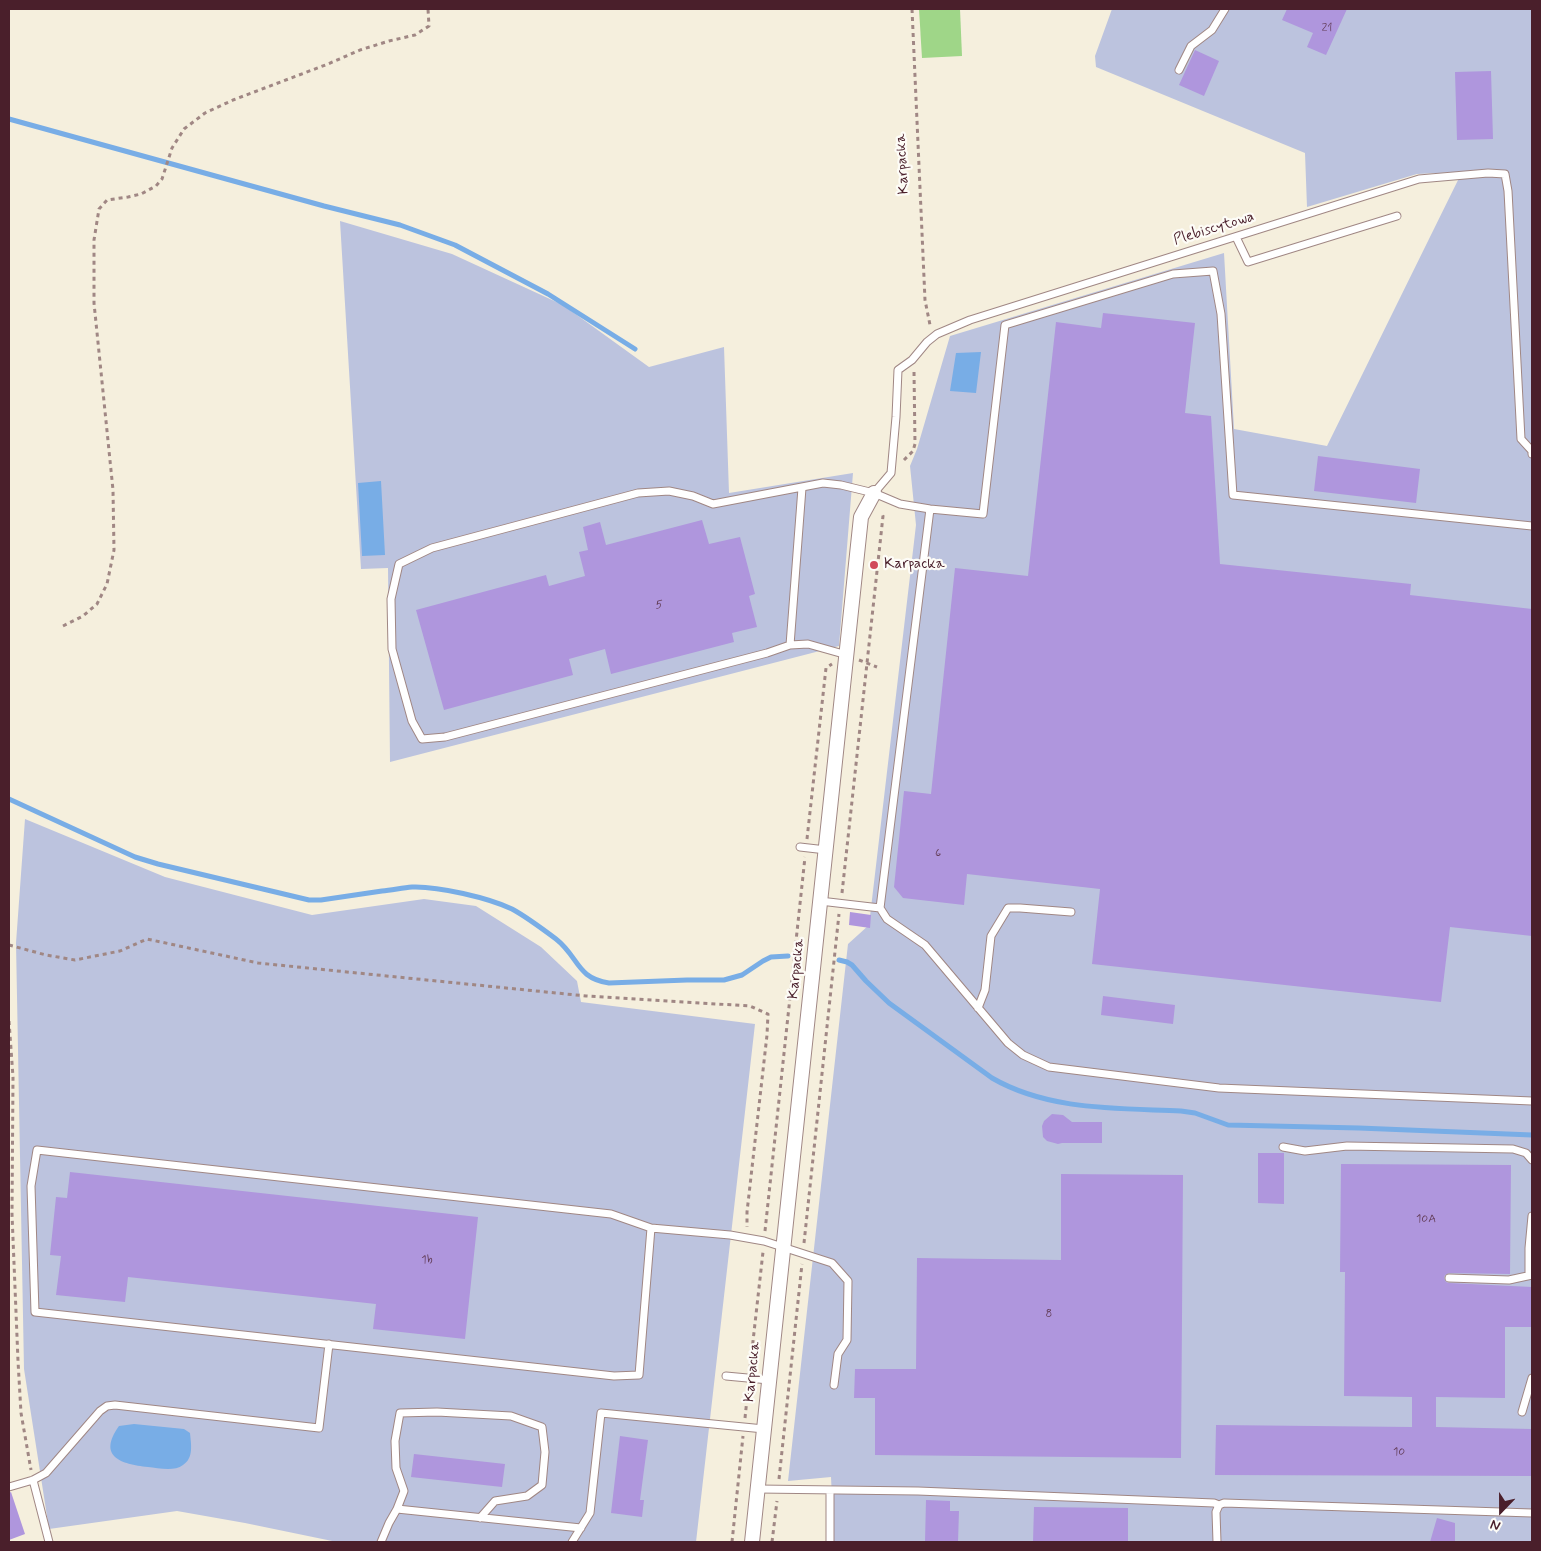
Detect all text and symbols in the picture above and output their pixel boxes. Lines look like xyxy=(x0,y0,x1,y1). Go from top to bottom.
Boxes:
house number: 21 xyxy=(1321,21,1333,35)
street label: Karpacka xyxy=(892,133,914,195)
street label: Plebiscytowa xyxy=(1171,208,1257,250)
place label: Karpacka xyxy=(884,556,945,574)
marker: Karpacka xyxy=(868,559,880,571)
house number: 5 xyxy=(655,598,663,612)
house number: 6 xyxy=(935,846,941,860)
street label: Karpacka xyxy=(785,938,809,1000)
house number: 10A xyxy=(1416,1212,1436,1226)
house number: 1b xyxy=(421,1253,433,1267)
house number: 8 xyxy=(1046,1307,1052,1321)
street label: Karpacka xyxy=(741,1341,765,1403)
house number: 10 xyxy=(1393,1445,1405,1459)
north arrow xyxy=(1476,1486,1526,1536)
text: N xyxy=(1488,1515,1503,1535)

